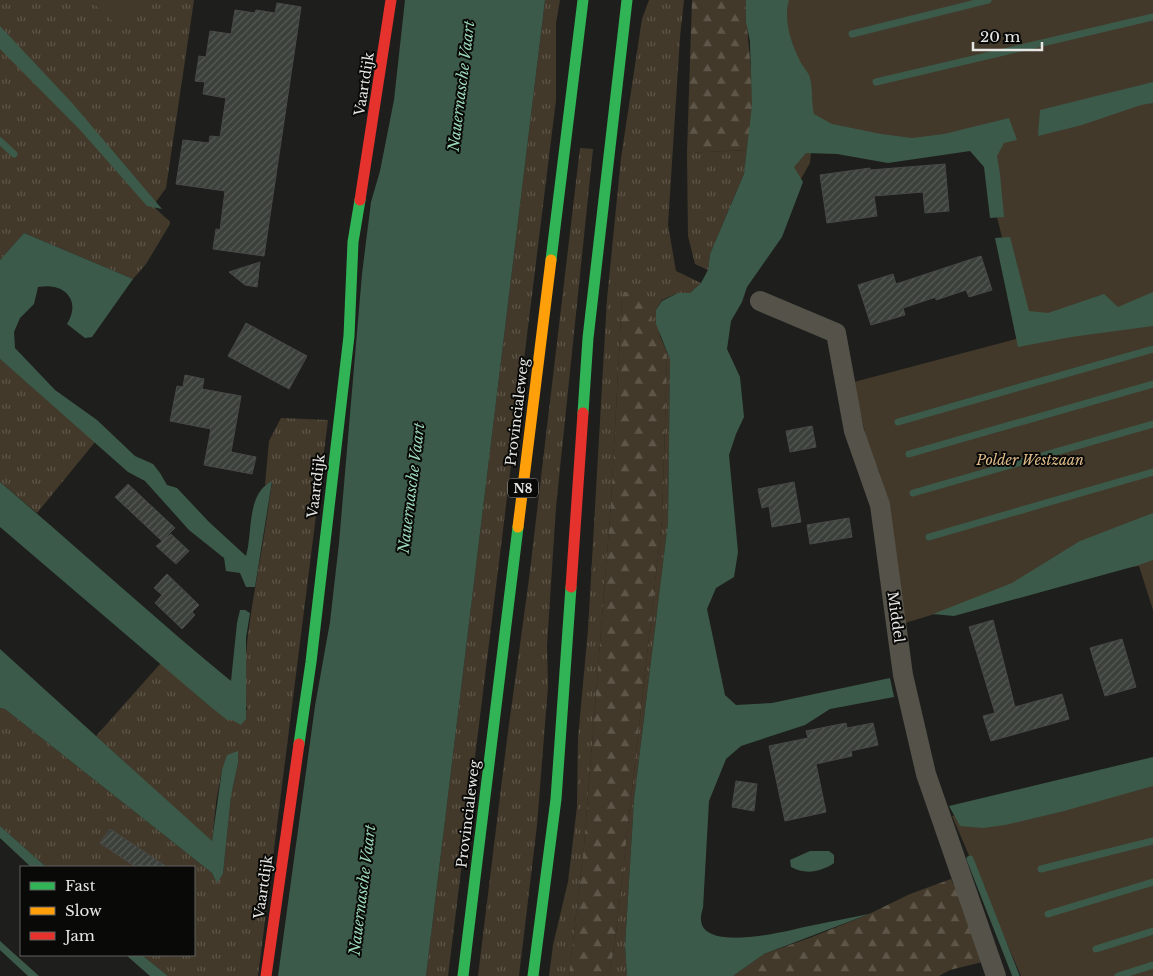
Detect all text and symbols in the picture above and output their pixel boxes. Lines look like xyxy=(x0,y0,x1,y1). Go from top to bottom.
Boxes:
water label: Nauernasche Vaart xyxy=(443,19,479,154)
scale bar xyxy=(973,20,1042,52)
text: 20 m xyxy=(980,27,1020,46)
street label: Vaartdijk xyxy=(350,51,378,118)
street label: Provincialeweg xyxy=(501,356,533,467)
water label: Nauernasche Vaart xyxy=(393,421,429,556)
park label: Polder Westzaan xyxy=(975,451,1084,469)
street label: Vaartdijk xyxy=(303,453,329,520)
road number: N8 xyxy=(508,478,538,498)
street label: Middel xyxy=(884,590,909,644)
street label: Provincialeweg xyxy=(452,758,484,869)
water label: Nauernasche Vaart xyxy=(344,823,380,958)
street label: Vaartdijk xyxy=(249,854,276,921)
legend xyxy=(20,866,195,956)
text: Fast xyxy=(65,876,96,895)
text: Slow xyxy=(65,901,102,920)
text: Jam xyxy=(63,926,95,945)

